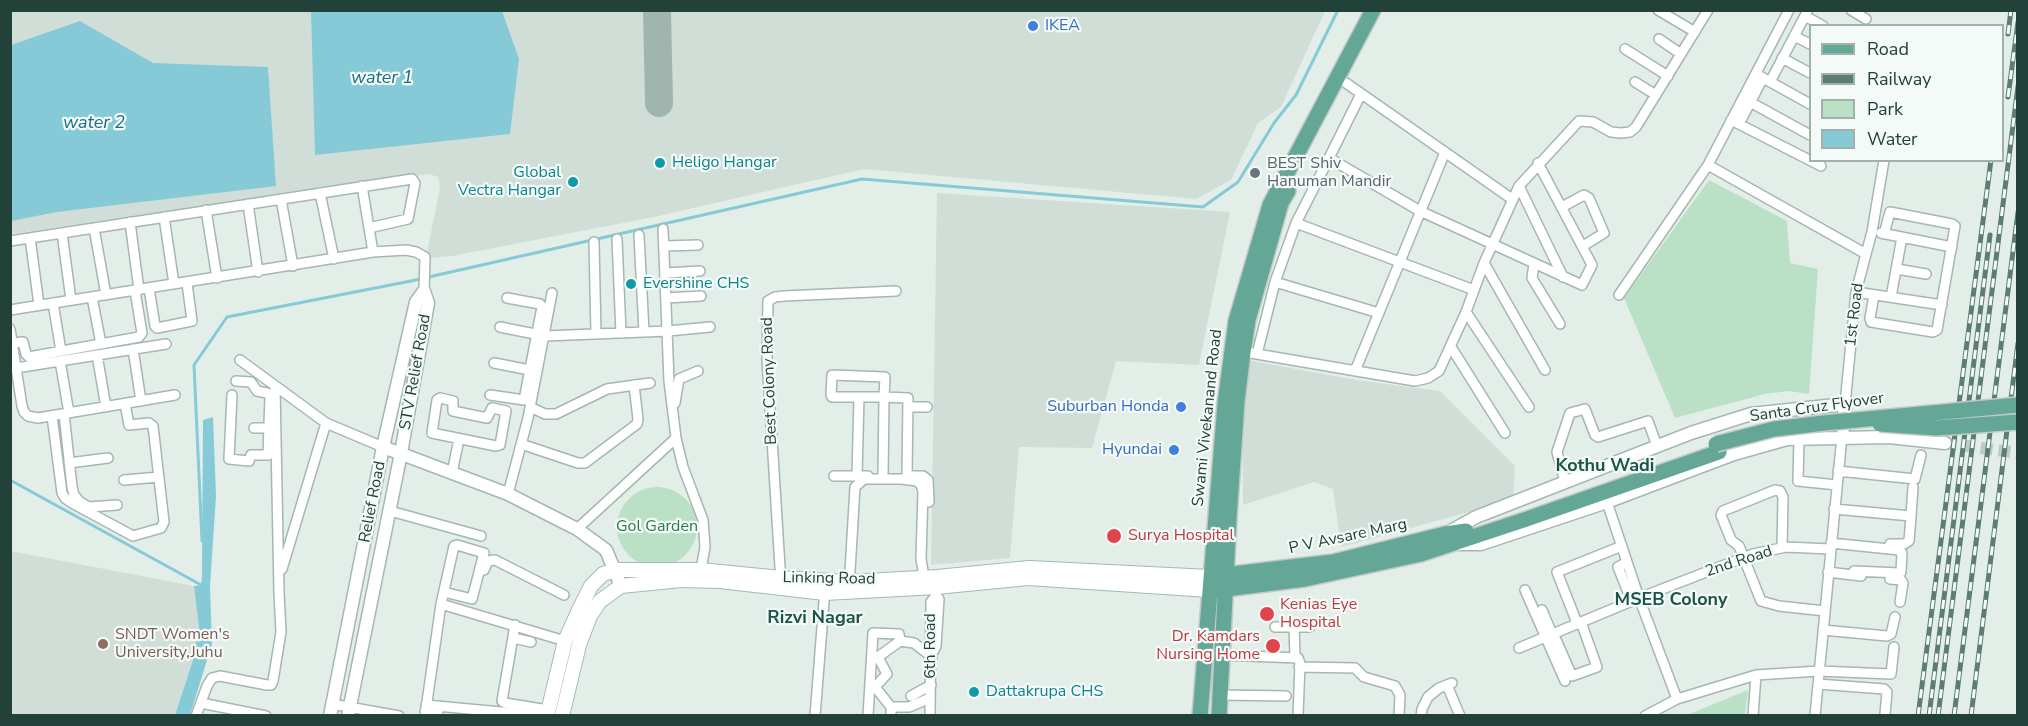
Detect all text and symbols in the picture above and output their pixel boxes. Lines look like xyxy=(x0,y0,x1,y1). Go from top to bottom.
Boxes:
place label: IKEA xyxy=(1045,16,1080,36)
marker: IKEA xyxy=(1026,19,1040,33)
legend xyxy=(1809,24,2004,162)
text: Road xyxy=(1867,37,1909,61)
text: Railway xyxy=(1867,67,1932,91)
water label: water 1 xyxy=(351,68,413,90)
text: Park xyxy=(1867,97,1903,121)
water label: water 2 xyxy=(63,113,125,135)
text: Water xyxy=(1867,127,1918,151)
place label: Heligo Hangar xyxy=(672,153,777,173)
place label: BEST Shiv Hanuman Mandir xyxy=(1267,154,1391,192)
marker: Heligo Hangar xyxy=(653,156,667,170)
place label: Global Vectra Hangar xyxy=(458,163,561,201)
marker: BEST Shiv Hanuman Mandir xyxy=(1248,166,1262,180)
marker: Global Vectra Hangar xyxy=(566,175,580,189)
place label: Evershine CHS xyxy=(643,274,749,294)
marker: Evershine CHS xyxy=(624,277,638,291)
street label: 1st Road xyxy=(1842,282,1868,348)
street label: STV Relief Road xyxy=(396,313,436,431)
street label: Best Colony Road xyxy=(758,317,782,445)
street label: Swami Vivekanand Road xyxy=(1189,328,1227,508)
street label: Santa Cruz Flyover xyxy=(1749,389,1885,427)
place label: Suburban Honda xyxy=(1047,397,1169,417)
marker: Suburban Honda xyxy=(1174,400,1188,414)
place label: Hyundai xyxy=(1102,440,1162,460)
marker: Hyundai xyxy=(1167,443,1181,457)
district label: Kothu Wadi xyxy=(1556,456,1654,478)
street label: Relief Road xyxy=(356,460,390,544)
street label: P V Avsare Marg xyxy=(1287,515,1409,559)
park label: Gol Garden xyxy=(616,517,698,537)
place label: Surya Hospital xyxy=(1128,526,1234,546)
marker: Surya Hospital xyxy=(1105,527,1123,545)
street label: 2nd Road xyxy=(1703,542,1775,582)
street label: Linking Road xyxy=(782,569,876,589)
district label: MSEB Colony xyxy=(1615,590,1727,612)
place label: Kenias Eye Hospital xyxy=(1280,595,1357,633)
marker: Kenias Eye Hospital xyxy=(1258,605,1276,623)
district label: Rizvi Nagar xyxy=(767,608,863,630)
street label: 6th Road xyxy=(921,613,941,679)
place label: SNDT Women's University,Juhu xyxy=(115,625,230,663)
place label: Dr. Kamdars Nursing Home xyxy=(1156,627,1260,665)
marker: SNDT Women's University,Juhu xyxy=(96,637,110,651)
marker: Dr. Kamdars Nursing Home xyxy=(1264,637,1282,655)
place label: Dattakrupa CHS xyxy=(986,682,1103,702)
marker: Dattakrupa CHS xyxy=(967,685,981,699)

